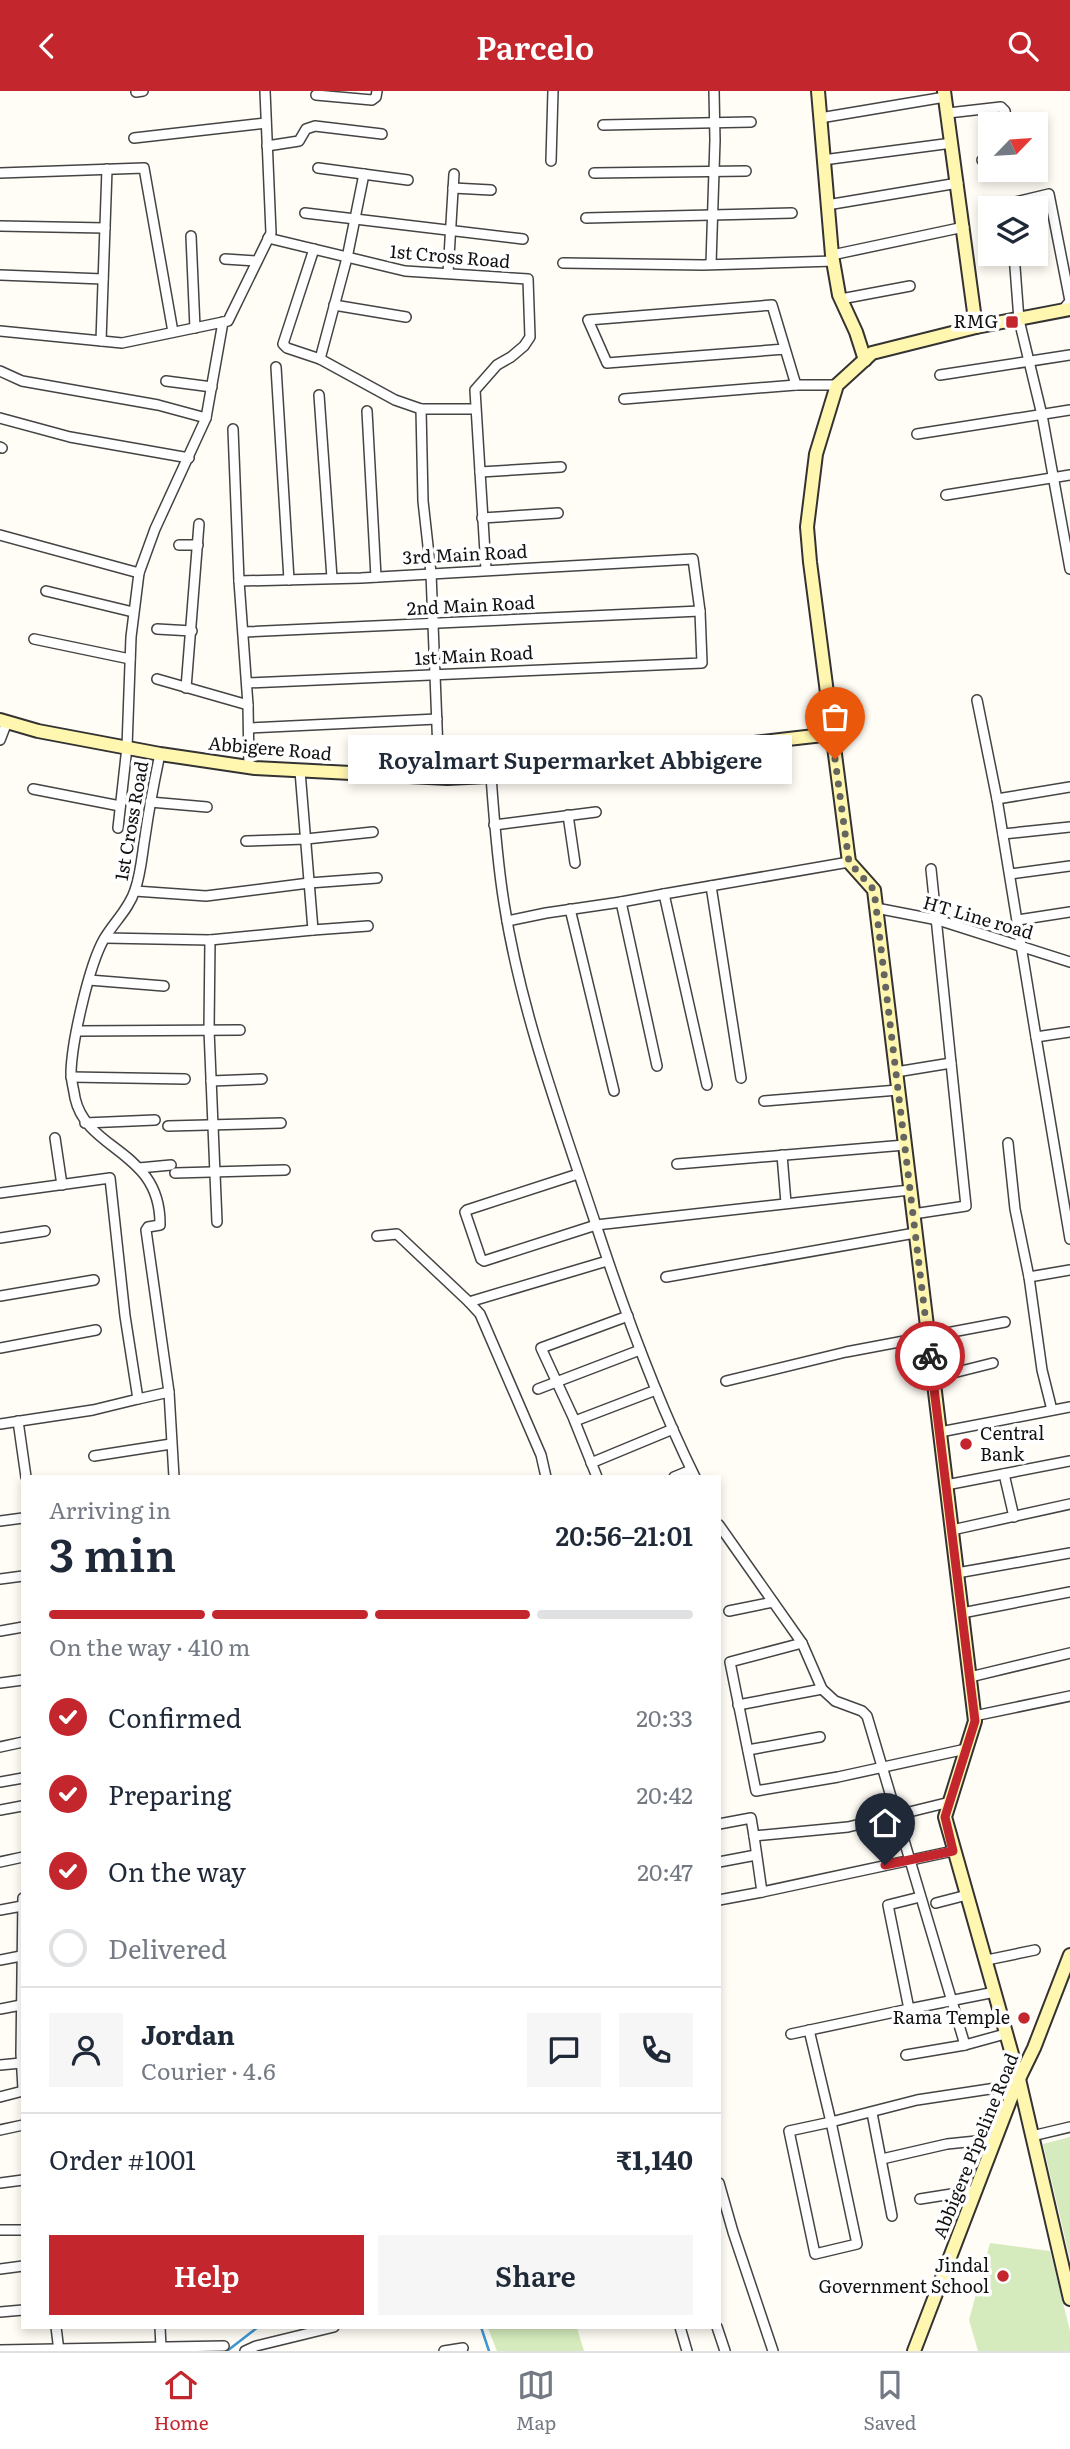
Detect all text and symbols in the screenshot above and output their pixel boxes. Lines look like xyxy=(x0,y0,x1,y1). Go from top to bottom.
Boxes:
text: Parcelo xyxy=(476,22,594,70)
icon: back xyxy=(28,27,66,65)
icon: search xyxy=(1004,27,1042,65)
north arrow xyxy=(978,112,1048,182)
map controls xyxy=(978,112,1048,266)
button: layers xyxy=(978,196,1048,266)
street label: 1st Cross Road xyxy=(389,237,512,274)
place label: RMG xyxy=(954,307,998,334)
marker: RMG xyxy=(1004,314,1020,330)
street label: 3rd Main Road xyxy=(402,537,528,570)
street label: 2nd Main Road xyxy=(406,588,536,621)
street label: 1st Main Road xyxy=(414,638,534,671)
pin xyxy=(805,687,865,759)
icon: bag xyxy=(816,698,854,736)
street label: Abbigere Road xyxy=(207,729,333,766)
callout: Royalmart Supermarket Abbigere xyxy=(349,735,793,783)
text: Royalmart Supermarket Abbigere xyxy=(378,742,762,776)
street label: 1st Cross Road xyxy=(107,759,154,883)
street label: HT Line road xyxy=(920,888,1037,945)
courier xyxy=(895,1321,965,1391)
icon: bike xyxy=(911,1337,949,1375)
place label: Central Bank xyxy=(980,1419,1044,1467)
marker: Central Bank xyxy=(958,1436,974,1452)
text: Arriving in xyxy=(49,1492,171,1526)
text: 20:56–21:01 xyxy=(556,1515,693,1554)
text: 3 min xyxy=(49,1518,176,1586)
text: On the way · 410 m xyxy=(49,1629,250,1663)
text: Confirmed xyxy=(108,1697,242,1736)
icon: check xyxy=(49,1698,87,1736)
text: 20:33 xyxy=(636,1700,693,1734)
text: Preparing xyxy=(108,1774,231,1813)
icon: check xyxy=(49,1775,87,1813)
text: 20:42 xyxy=(637,1777,693,1811)
pin xyxy=(855,1793,915,1865)
icon: home xyxy=(866,1804,904,1842)
text: On the way xyxy=(108,1851,246,1890)
icon: check xyxy=(49,1852,87,1890)
text: 20:47 xyxy=(637,1854,693,1888)
text: Delivered xyxy=(108,1928,227,1967)
place label: Rama Temple xyxy=(892,2003,1010,2030)
marker: Rama Temple xyxy=(1016,2010,1032,2026)
button: person xyxy=(49,2013,123,2087)
button: chat xyxy=(527,2013,601,2087)
button: phone xyxy=(619,2013,693,2087)
text: Jordan xyxy=(141,2014,235,2053)
street label: Abbigere Pipeline Road xyxy=(925,2049,1024,2242)
text: Courier · 4.6 xyxy=(141,2053,276,2087)
text: Order #1001 xyxy=(49,2139,196,2178)
text: ₹1,140 xyxy=(616,2139,693,2178)
button: Help xyxy=(49,2235,364,2315)
button: Share xyxy=(378,2235,693,2315)
place label: Jindal Government School xyxy=(819,2251,989,2299)
marker: Jindal Government School xyxy=(995,2268,1011,2284)
tab: Home xyxy=(154,2366,209,2436)
tab: Map xyxy=(516,2366,556,2436)
tab: Saved xyxy=(863,2366,916,2436)

